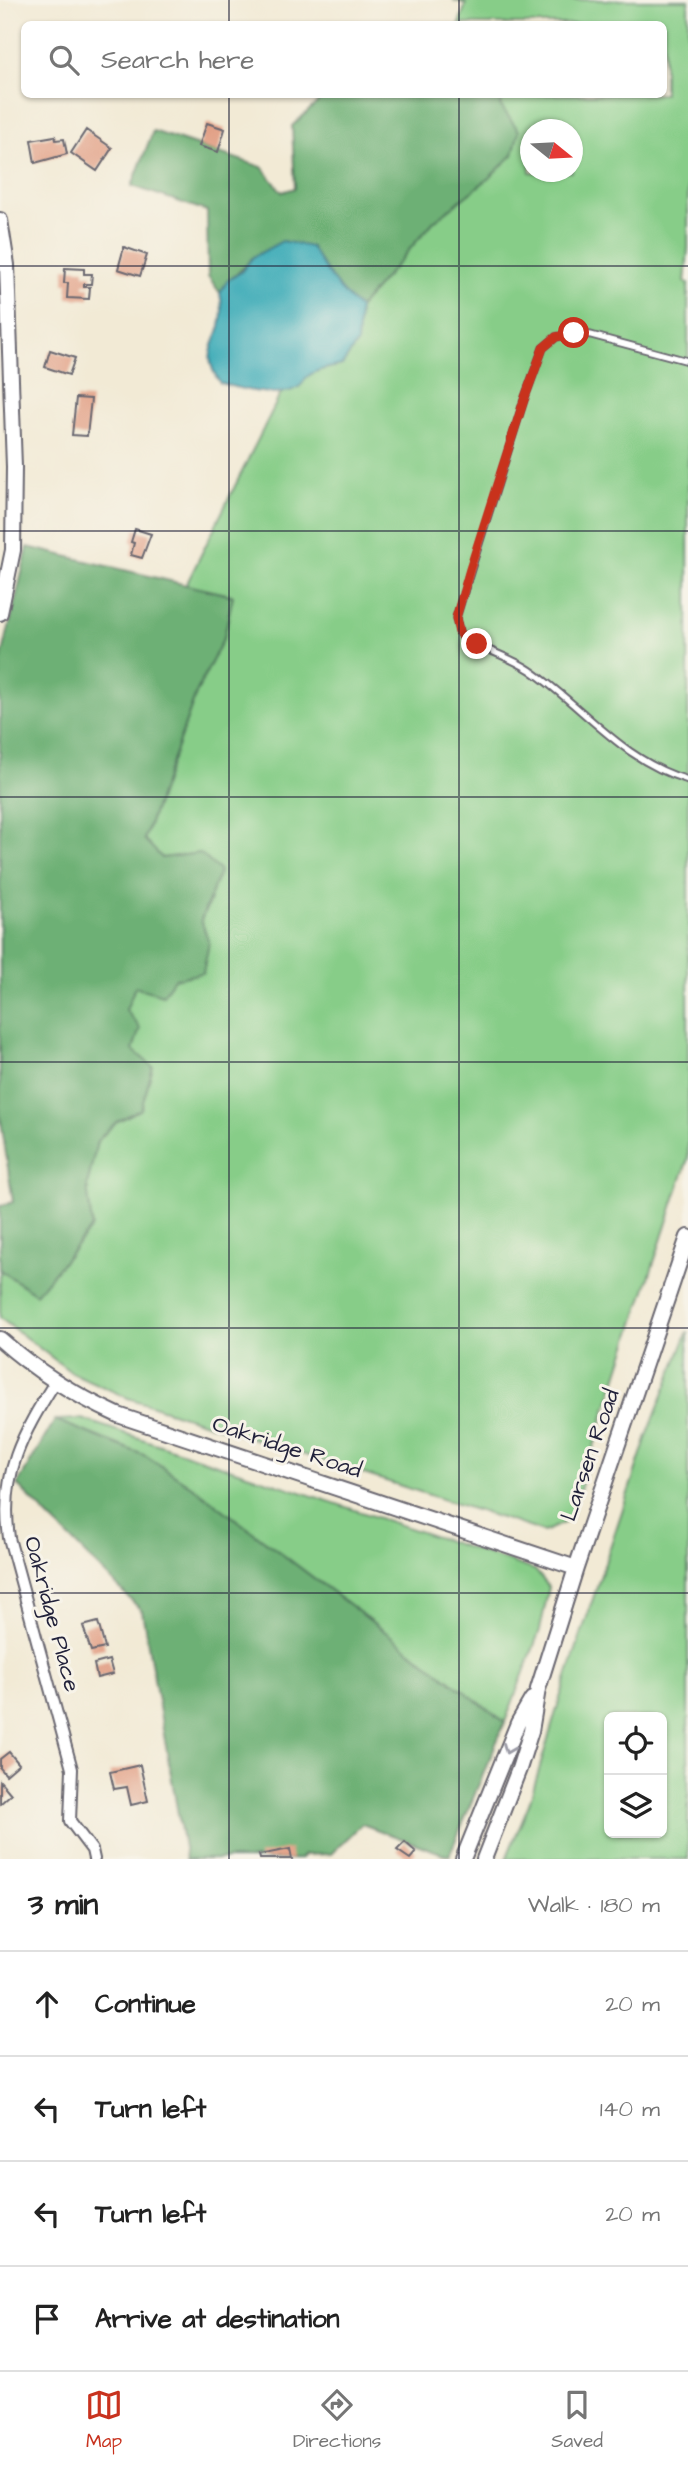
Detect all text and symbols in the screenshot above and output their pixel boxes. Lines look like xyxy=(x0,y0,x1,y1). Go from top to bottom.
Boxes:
search box xyxy=(21,21,667,98)
icon: search xyxy=(45,41,83,79)
text: Search here xyxy=(101,42,254,78)
north arrow xyxy=(520,119,583,182)
route start xyxy=(558,317,589,348)
route end xyxy=(461,628,492,659)
street label: Larsen Road xyxy=(552,1384,628,1525)
street label: Oakridge Road xyxy=(208,1408,366,1487)
street label: Oakridge Place xyxy=(15,1533,88,1696)
map controls xyxy=(604,1712,667,1838)
button: locate xyxy=(604,1712,667,1775)
one-way arrow xyxy=(502,1743,516,1755)
button: layers xyxy=(604,1775,667,1838)
text: 3 min xyxy=(28,1884,98,1926)
text: Walk · 180 m xyxy=(528,1889,660,1921)
icon: ahead xyxy=(28,1985,66,2023)
text: Continue xyxy=(95,1986,196,2022)
text: 20 m xyxy=(605,1988,660,2020)
icon: left xyxy=(28,2090,66,2128)
text: Turn left xyxy=(95,2091,206,2127)
text: 140 m xyxy=(600,2093,660,2125)
icon: left xyxy=(28,2195,66,2233)
text: Turn left xyxy=(95,2196,206,2232)
text: 20 m xyxy=(605,2198,660,2230)
icon: arrive xyxy=(28,2300,66,2338)
text: Arrive at destination xyxy=(95,2301,340,2337)
tab: Map xyxy=(85,2386,123,2455)
tab: Directions xyxy=(293,2386,381,2455)
tab: Saved xyxy=(551,2386,603,2455)

